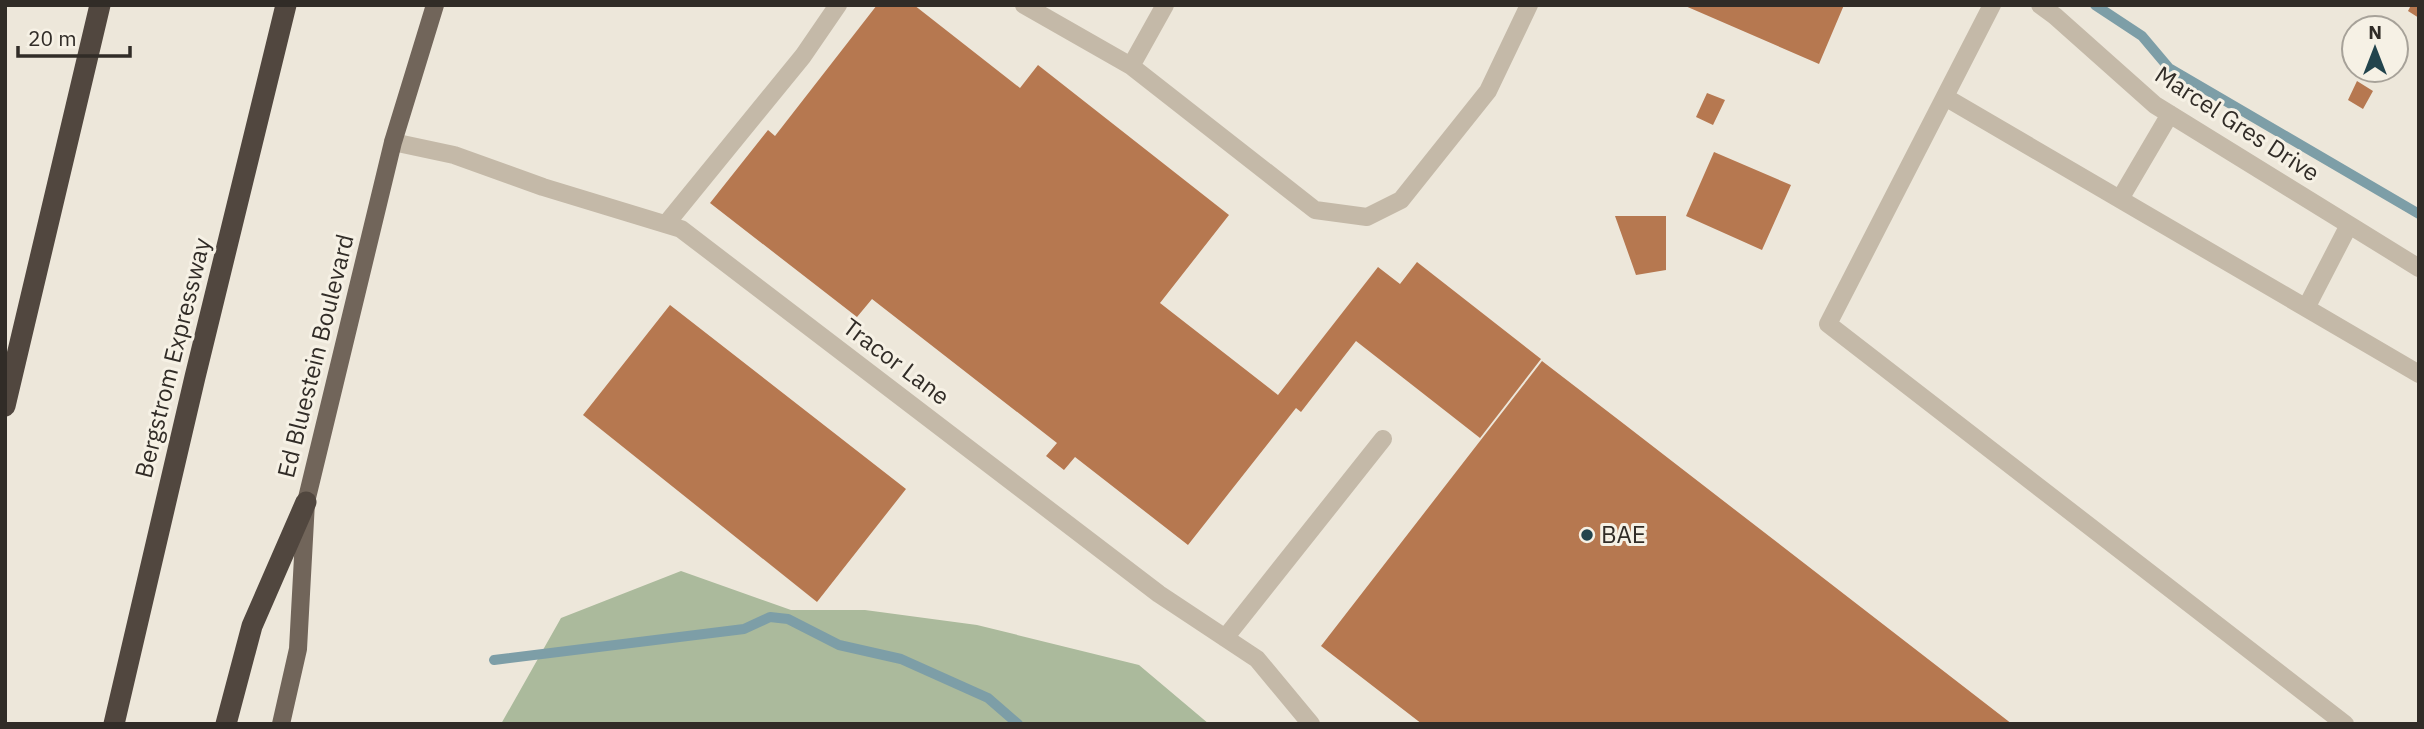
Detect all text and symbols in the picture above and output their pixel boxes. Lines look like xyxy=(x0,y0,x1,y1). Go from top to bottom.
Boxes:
scale bar xyxy=(18,14,130,58)
north arrow xyxy=(2340,14,2410,84)
text: N xyxy=(2368,20,2382,44)
text: 20 m xyxy=(28,24,77,52)
street label: Marcel Gres Drive xyxy=(2149,58,2326,188)
street label: Ed Bluestein Boulevard xyxy=(269,231,361,481)
street label: Bergstrom Expressway xyxy=(127,234,217,481)
street label: Tracor Lane xyxy=(837,311,956,412)
place label: BAE xyxy=(1601,518,1646,550)
marker: BAE xyxy=(1579,527,1595,543)

